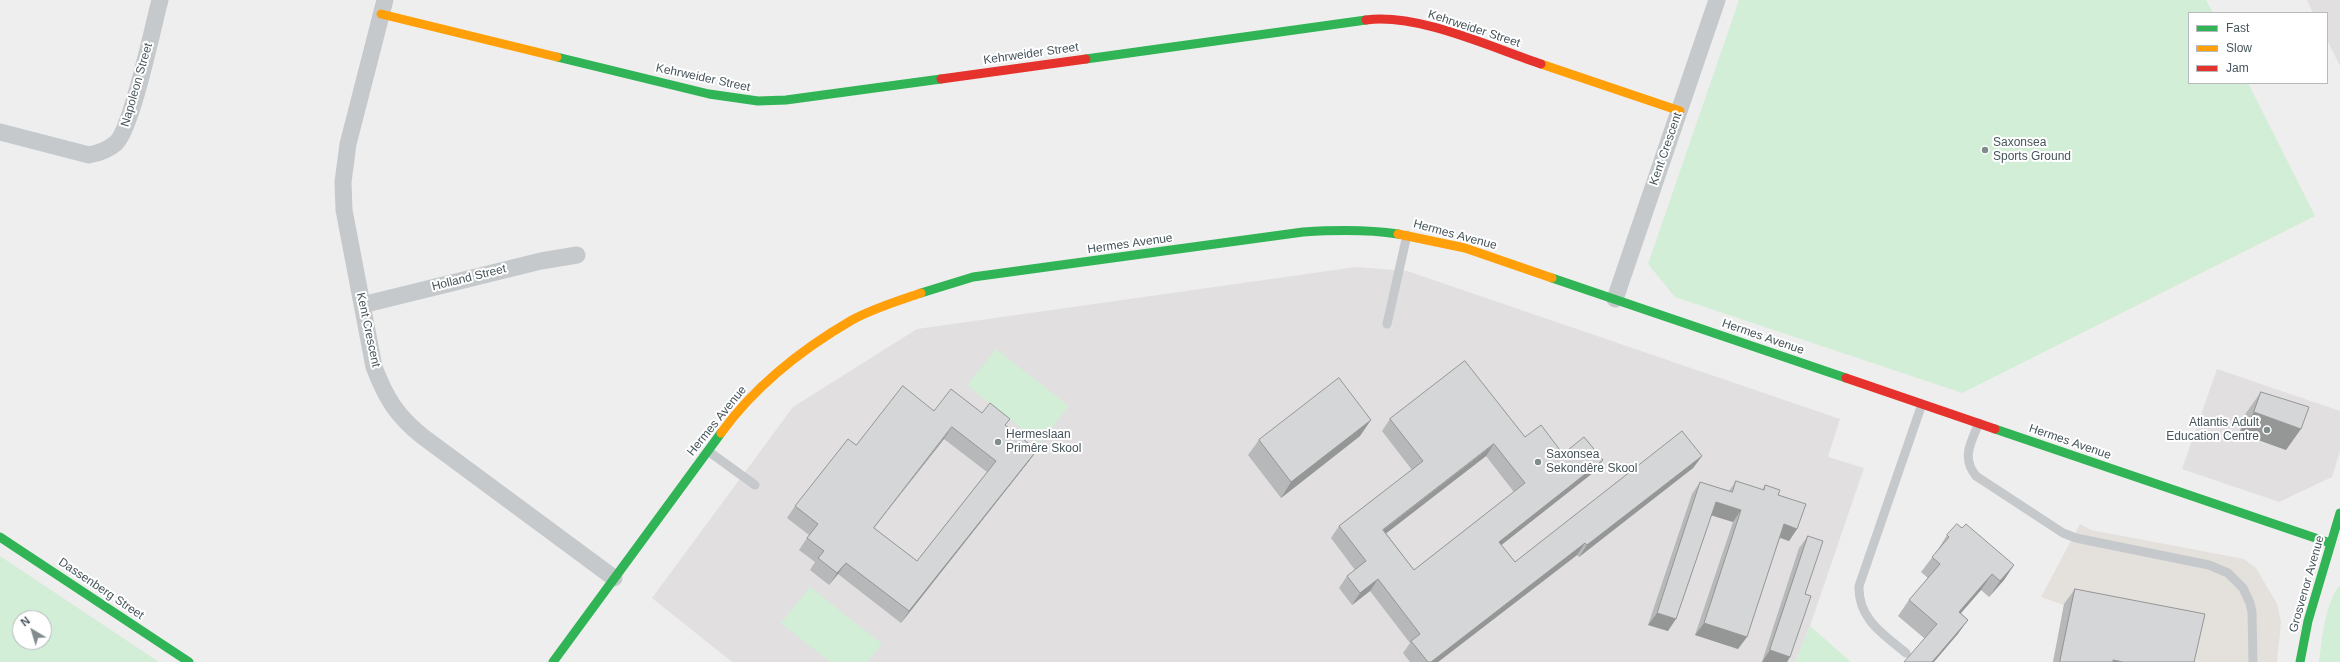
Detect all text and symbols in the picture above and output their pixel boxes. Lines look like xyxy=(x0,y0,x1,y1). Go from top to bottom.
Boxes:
street label: Kehrweider Street xyxy=(1426,7,1522,51)
legend xyxy=(2188,12,2328,84)
text: Fast xyxy=(2226,21,2249,35)
street label: Kehrweider Street xyxy=(982,40,1080,68)
street label: Napoleon Street xyxy=(118,41,156,129)
text: Slow xyxy=(2226,41,2252,55)
street label: Kehrweider Street xyxy=(655,61,751,95)
text: Jam xyxy=(2226,61,2249,75)
street label: Kent Crescent xyxy=(1647,111,1685,187)
place label: Saxonsea Sports Ground xyxy=(1993,136,2071,164)
marker: Saxonsea Sports Ground xyxy=(1980,145,1990,155)
street label: Hermes Avenue xyxy=(1412,217,1498,253)
street label: Hermes Avenue xyxy=(1087,231,1173,257)
street label: Holland Street xyxy=(430,262,508,294)
street label: Kent Crescent xyxy=(353,291,383,369)
street label: Hermes Avenue xyxy=(1720,316,1806,358)
street label: Hermes Avenue xyxy=(684,383,750,459)
place label: Atlantis Adult Education Centre xyxy=(2166,416,2259,444)
street label: Hermes Avenue xyxy=(2027,421,2113,463)
marker: Atlantis Adult Education Centre xyxy=(2262,425,2272,435)
place label: Hermeslaan Primêre Skool xyxy=(1006,428,1081,456)
marker: Hermeslaan Primêre Skool xyxy=(993,437,1003,447)
place label: Saxonsea Sekondêre Skool xyxy=(1546,448,1637,476)
marker: Saxonsea Sekondêre Skool xyxy=(1533,457,1543,467)
street label: Grosvenor Avenue xyxy=(2286,534,2328,634)
street label: Dassenberg Street xyxy=(55,555,147,623)
north arrow xyxy=(12,610,52,650)
text: N xyxy=(18,614,32,629)

